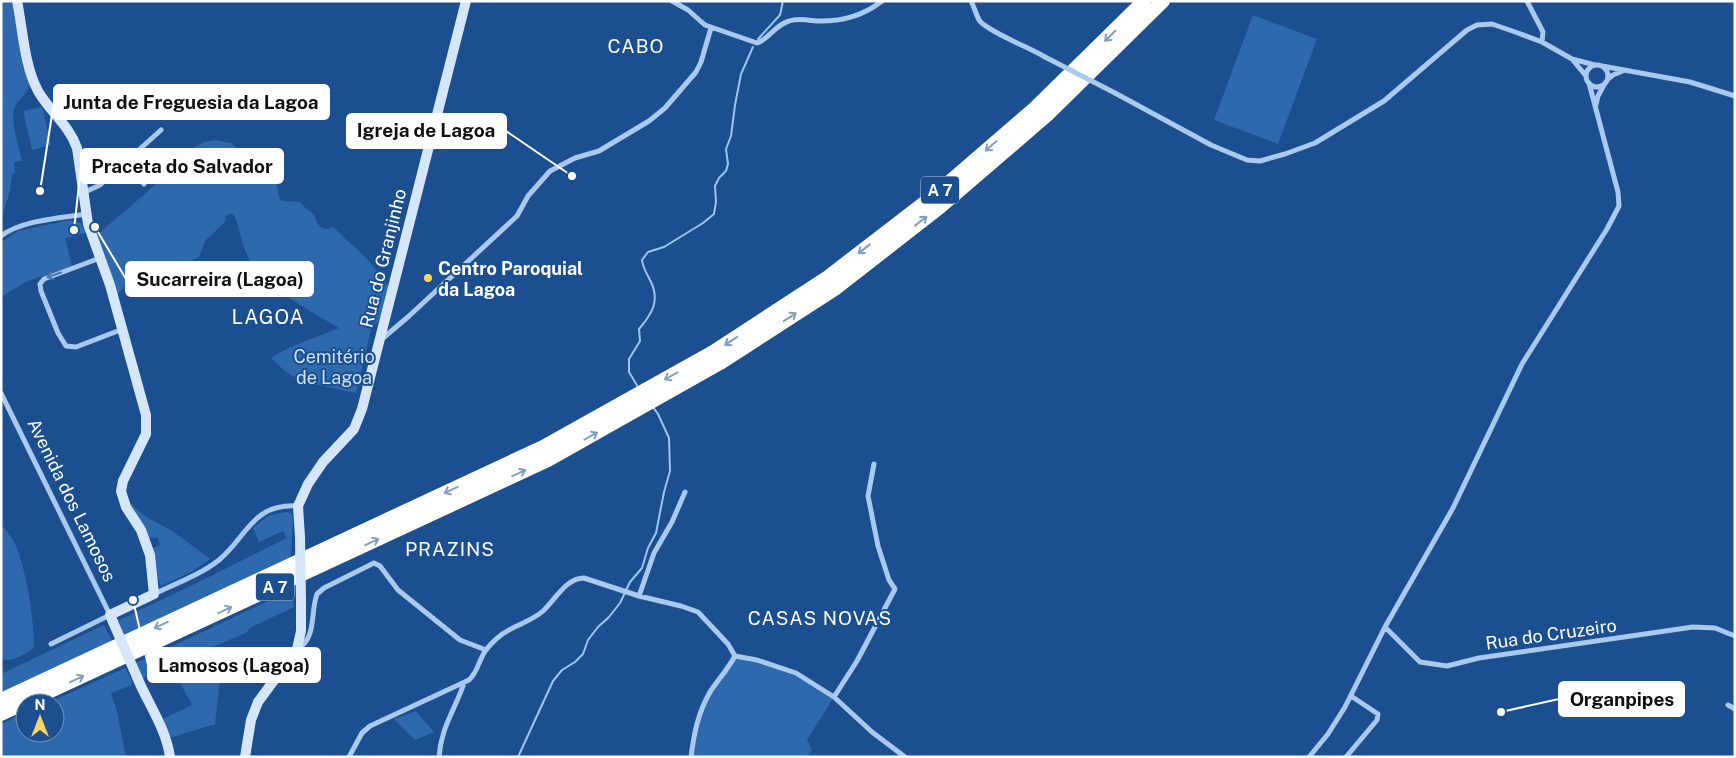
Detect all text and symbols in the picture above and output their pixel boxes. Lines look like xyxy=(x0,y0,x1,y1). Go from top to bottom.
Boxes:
one-way arrow xyxy=(1104,30,1116,42)
district label: CABO xyxy=(608,35,664,57)
callout: Junta de Freguesia da Lagoa xyxy=(54,85,329,119)
text: Junta de Freguesia da Lagoa xyxy=(63,91,319,113)
callout: Igreja de Lagoa xyxy=(347,114,506,148)
text: Igreja de Lagoa xyxy=(357,119,495,141)
one-way arrow xyxy=(984,141,997,152)
callout: Praceta do Salvador xyxy=(81,149,283,183)
text: Praceta do Salvador xyxy=(91,155,273,177)
road number: A 7 xyxy=(921,176,959,204)
street label: Rua do Granjinho xyxy=(356,186,410,330)
one-way arrow xyxy=(914,216,927,227)
one-way arrow xyxy=(858,243,871,254)
place label: Centro Paroquial da Lagoa xyxy=(438,258,583,300)
callout: Sucarreira (Lagoa) xyxy=(126,262,313,296)
text: Sucarreira (Lagoa) xyxy=(136,268,304,290)
one-way arrow xyxy=(47,271,62,280)
marker: Centro Paroquial da Lagoa xyxy=(422,272,434,284)
district label: LAGOA xyxy=(231,305,305,329)
one-way arrow xyxy=(783,312,797,322)
one-way arrow xyxy=(724,336,738,346)
park label: Cemitério de Lagoa xyxy=(293,346,375,388)
one-way arrow xyxy=(663,371,678,381)
street label: Avenida dos Lamosos xyxy=(23,415,121,585)
one-way arrow xyxy=(583,430,598,440)
one-way arrow xyxy=(511,468,526,478)
one-way arrow xyxy=(444,486,459,496)
one-way arrow xyxy=(364,536,379,546)
district label: PRAZINS xyxy=(405,538,495,560)
road number: A 7 xyxy=(256,574,294,600)
one-way arrow xyxy=(217,605,232,615)
district label: CASAS NOVAS xyxy=(748,607,892,629)
street label: Rua do Cruzeiro xyxy=(1484,614,1618,654)
one-way arrow xyxy=(154,621,169,631)
callout: Lamosos (Lagoa) xyxy=(148,648,320,682)
text: Lamosos (Lagoa) xyxy=(158,654,310,676)
one-way arrow xyxy=(69,673,84,683)
callout: Organpipes xyxy=(1559,682,1684,716)
text: Organpipes xyxy=(1570,688,1674,710)
north arrow xyxy=(15,693,65,743)
text: N xyxy=(35,697,45,713)

